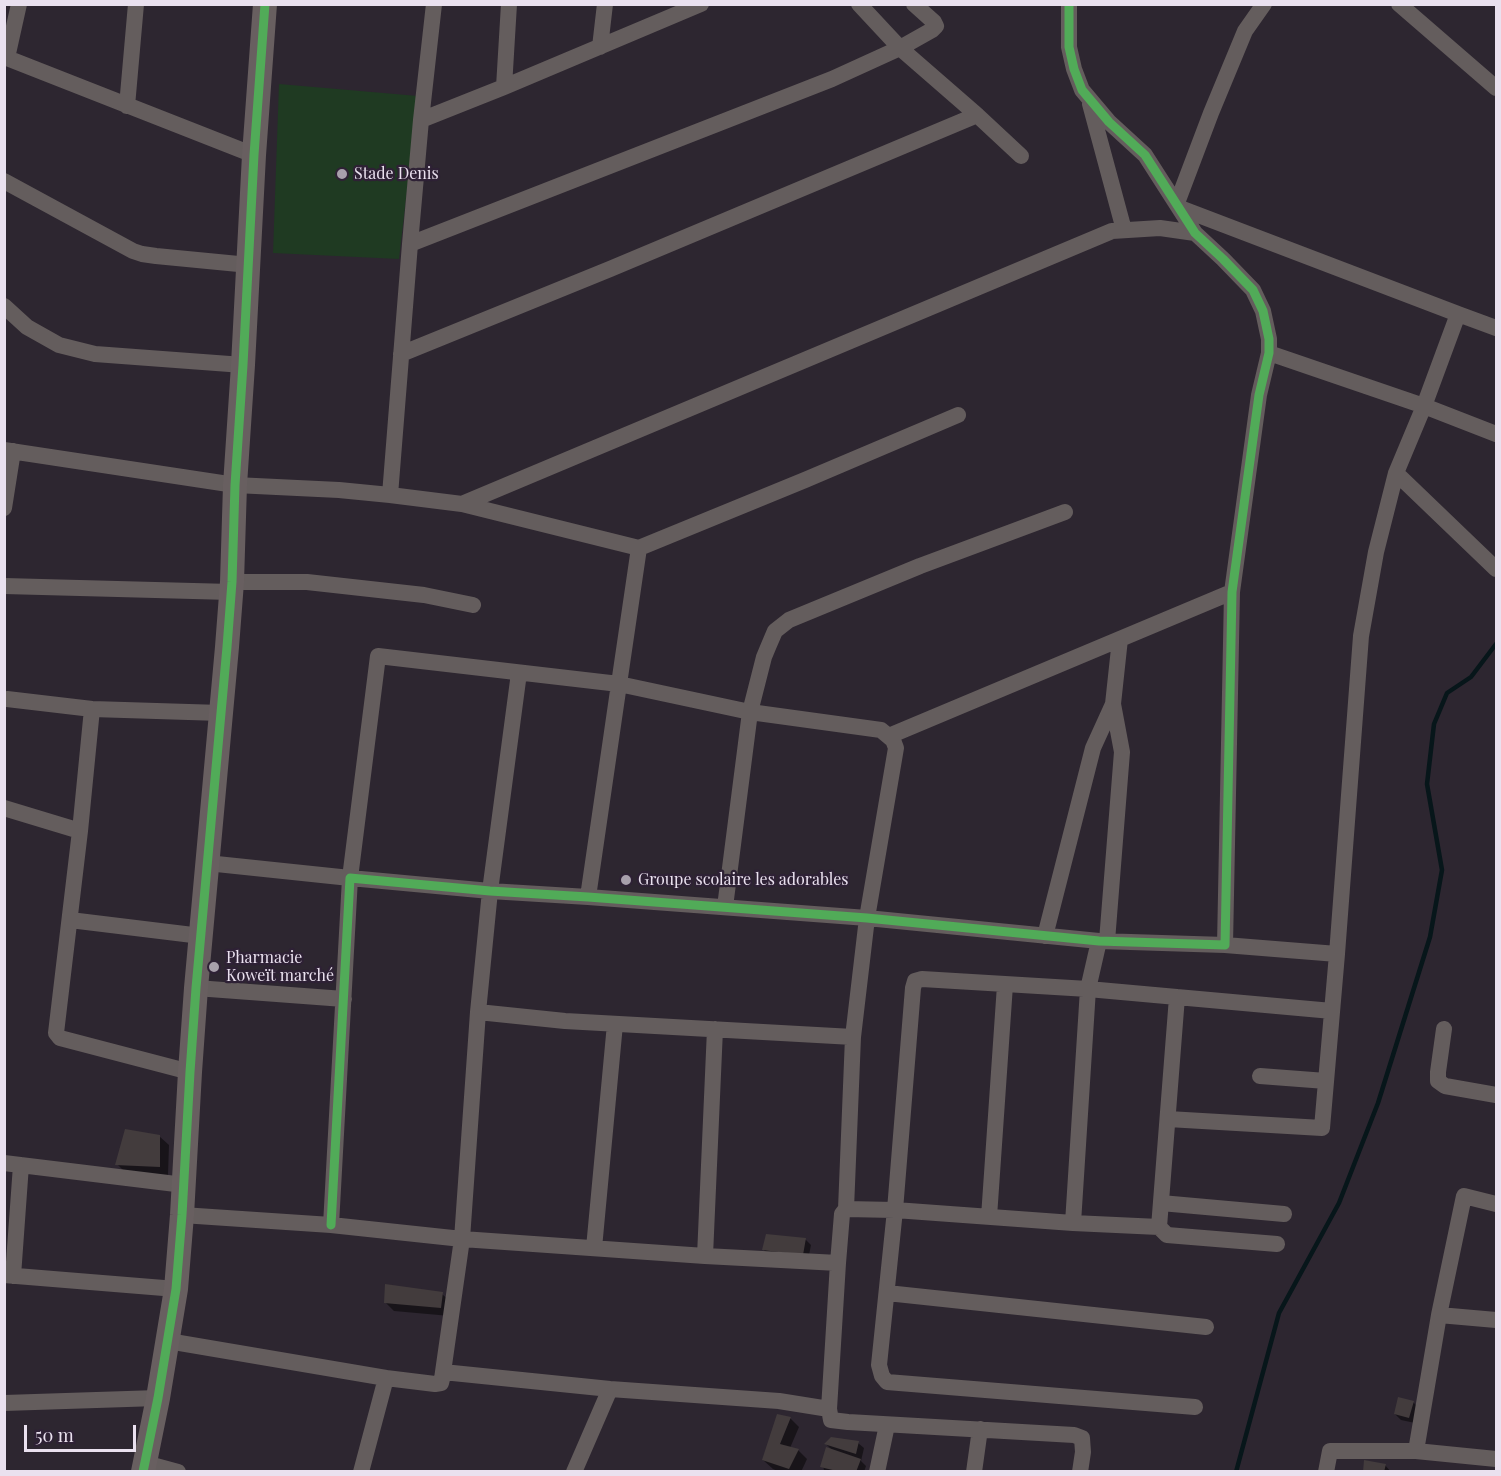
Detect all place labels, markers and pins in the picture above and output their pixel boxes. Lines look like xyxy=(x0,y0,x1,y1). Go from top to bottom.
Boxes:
place label: Stade Denis xyxy=(354,164,439,184)
marker: Stade Denis xyxy=(335,167,349,181)
place label: Groupe scolaire les adorables xyxy=(638,870,848,890)
marker: Groupe scolaire les adorables xyxy=(619,873,633,887)
place label: Pharmacie Koweït marché xyxy=(226,948,334,986)
marker: Pharmacie Koweït marché xyxy=(207,960,221,974)

